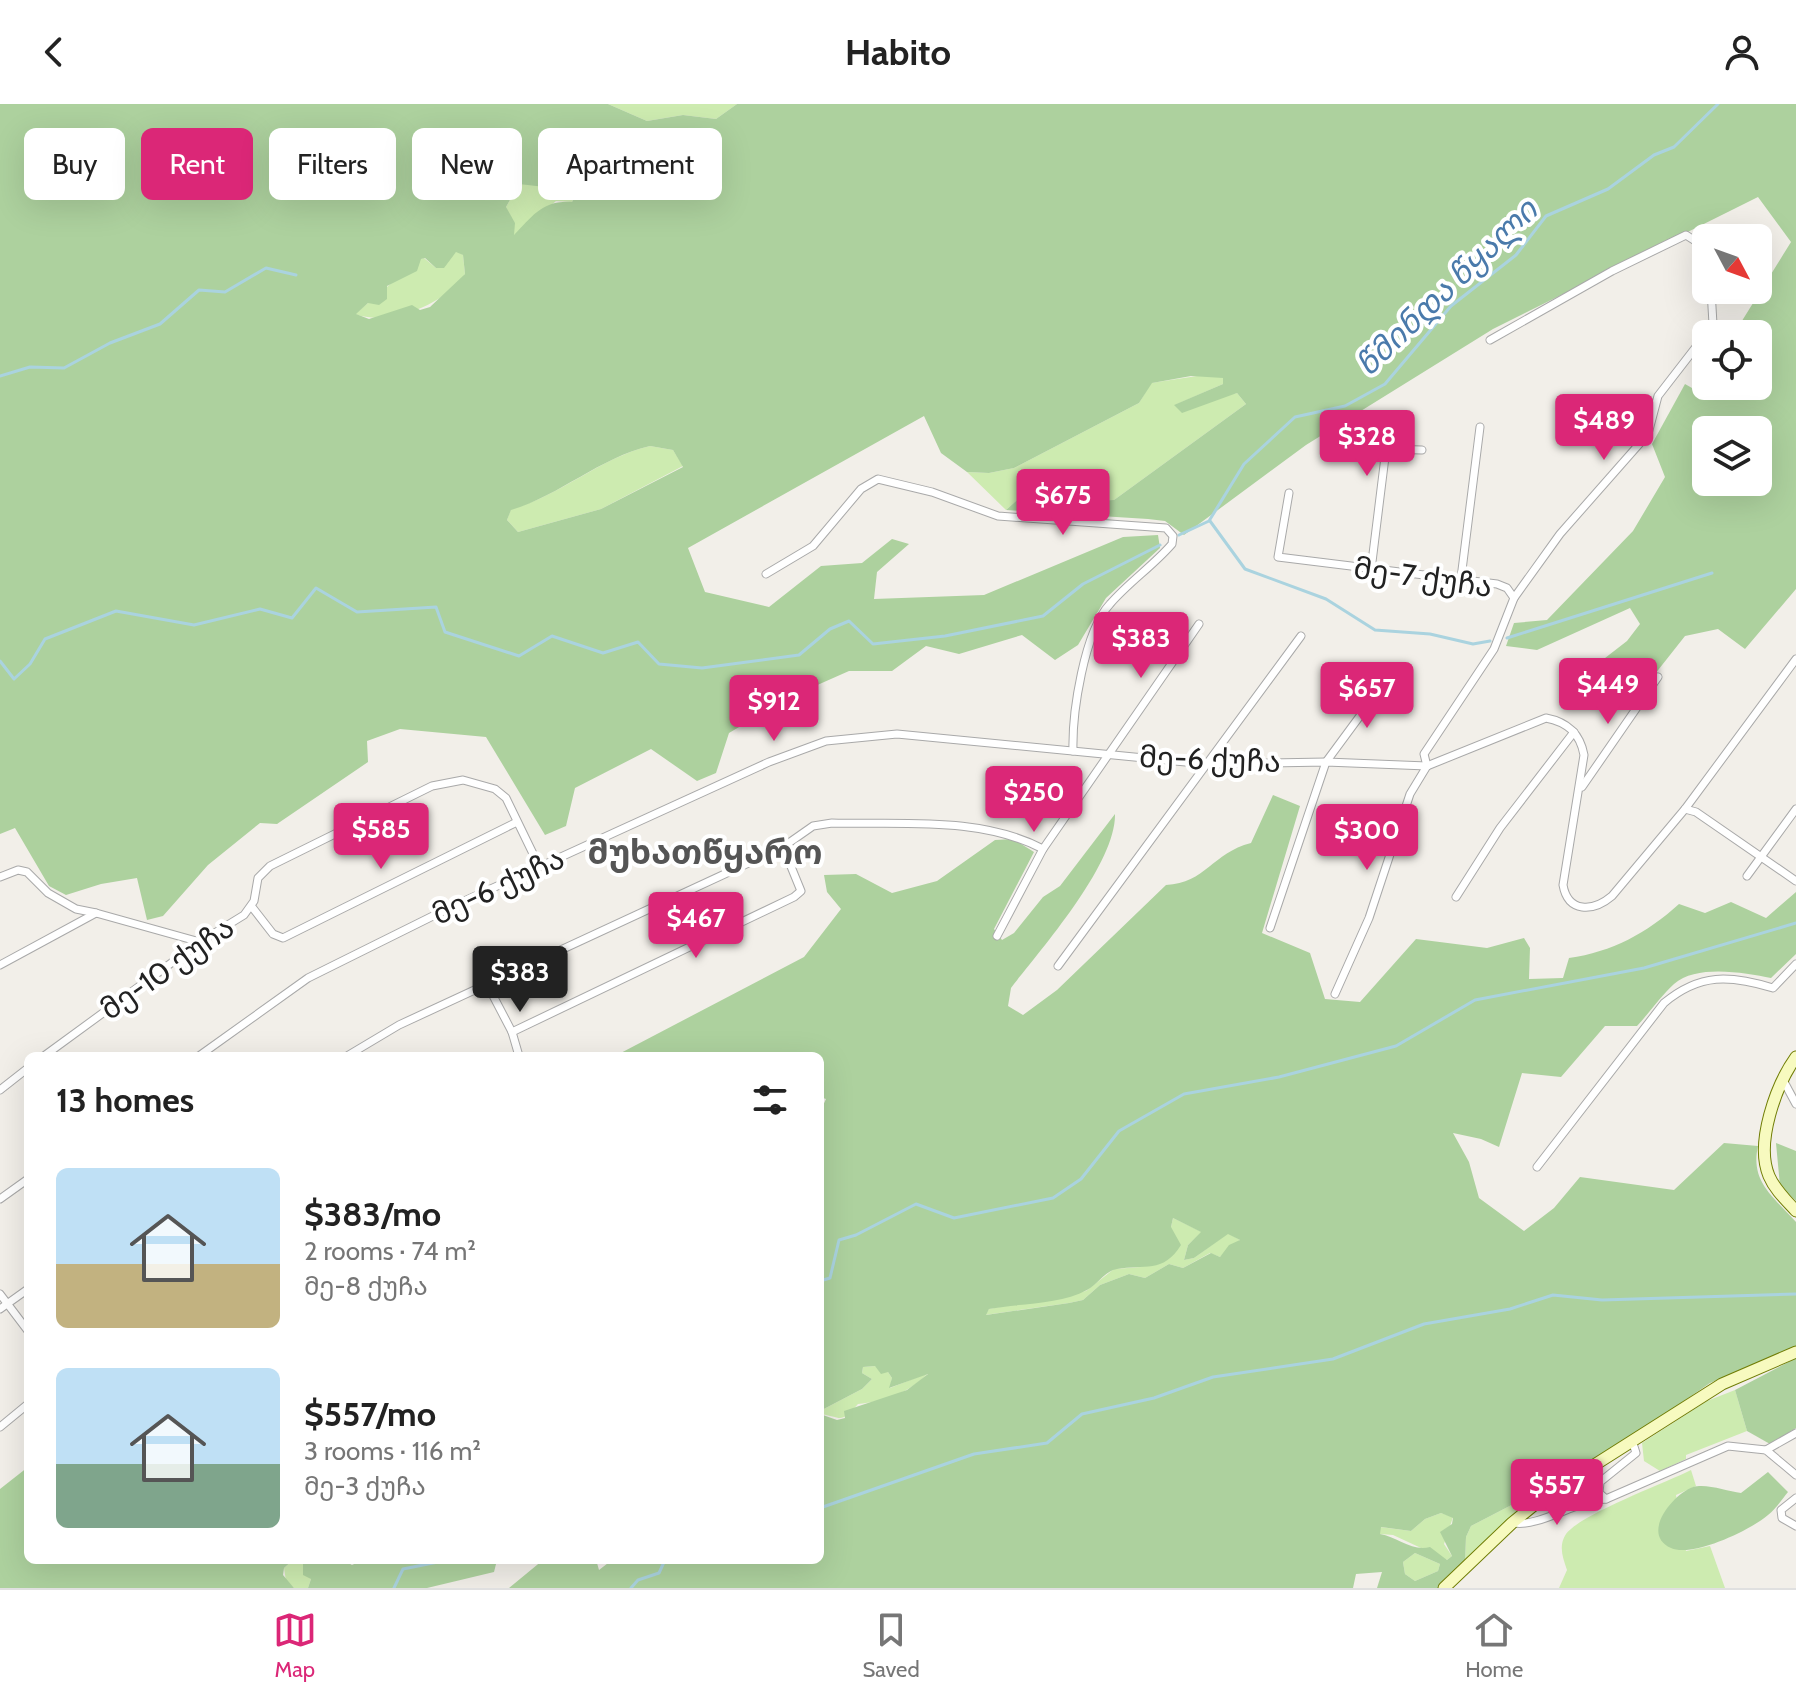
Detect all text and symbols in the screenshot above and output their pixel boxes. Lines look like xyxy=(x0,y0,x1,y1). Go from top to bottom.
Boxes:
icon: back xyxy=(32,30,76,74)
text: Habito xyxy=(845,30,951,74)
icon: person xyxy=(1720,30,1764,74)
chip: Buy xyxy=(24,128,125,200)
chip: Rent xyxy=(141,128,253,200)
chip: Filters xyxy=(269,128,396,200)
chip: New xyxy=(412,128,522,200)
chip: Apartment xyxy=(538,128,722,200)
water label: წმინდა წყალი xyxy=(1347,189,1546,384)
north arrow xyxy=(1692,224,1772,304)
map controls xyxy=(1692,224,1772,496)
button: locate xyxy=(1692,320,1772,400)
pin: $489 xyxy=(1557,394,1651,462)
text: $489 xyxy=(1573,404,1635,436)
pin: $328 xyxy=(1320,410,1414,478)
button: layers xyxy=(1692,416,1772,496)
text: $328 xyxy=(1338,420,1396,452)
pin: $675 xyxy=(1016,469,1110,537)
text: $675 xyxy=(1035,479,1091,511)
street label: მე-7 ქუჩა xyxy=(1352,549,1494,605)
pin: $383 xyxy=(1094,612,1188,680)
text: $383 xyxy=(1112,622,1170,654)
pin: $449 xyxy=(1561,658,1655,726)
pin: $657 xyxy=(1320,662,1414,730)
text: $449 xyxy=(1577,668,1639,700)
text: $657 xyxy=(1339,672,1395,704)
pin: $912 xyxy=(727,675,821,743)
text: $912 xyxy=(747,685,801,717)
street label: მე-6 ქუჩა xyxy=(1139,738,1281,780)
pin: $250 xyxy=(987,766,1081,834)
text: $250 xyxy=(1003,776,1065,808)
pin: $585 xyxy=(334,803,428,871)
pin: $300 xyxy=(1320,804,1414,872)
text: $585 xyxy=(352,813,410,845)
text: $300 xyxy=(1334,814,1400,846)
district label: მუხათწყარო xyxy=(588,831,822,873)
street label: მე-6 ქუჩა xyxy=(426,839,570,933)
pin: $467 xyxy=(649,892,743,960)
text: $467 xyxy=(666,902,726,934)
street label: მე-10 ქუჩა xyxy=(93,908,241,1028)
pin: $383 xyxy=(473,946,567,1014)
text: $383 xyxy=(491,956,549,988)
icon: filters xyxy=(748,1078,792,1122)
text: 13 homes xyxy=(56,1079,194,1121)
text: $383/mo xyxy=(304,1193,441,1235)
icon: home xyxy=(120,1200,216,1296)
text: 2 rooms · 74 m² xyxy=(304,1235,476,1267)
text: მე-8 ქუჩა xyxy=(304,1270,428,1302)
text: $557/mo xyxy=(304,1393,436,1435)
icon: home xyxy=(120,1400,216,1496)
text: 3 rooms · 116 m² xyxy=(304,1435,481,1467)
pin: $557 xyxy=(1510,1459,1604,1527)
text: $557 xyxy=(1529,1469,1585,1501)
text: მე-3 ქუჩა xyxy=(304,1470,426,1502)
tab: Map xyxy=(273,1608,317,1683)
tab: Saved xyxy=(862,1608,920,1683)
tab: Home xyxy=(1465,1608,1523,1683)

